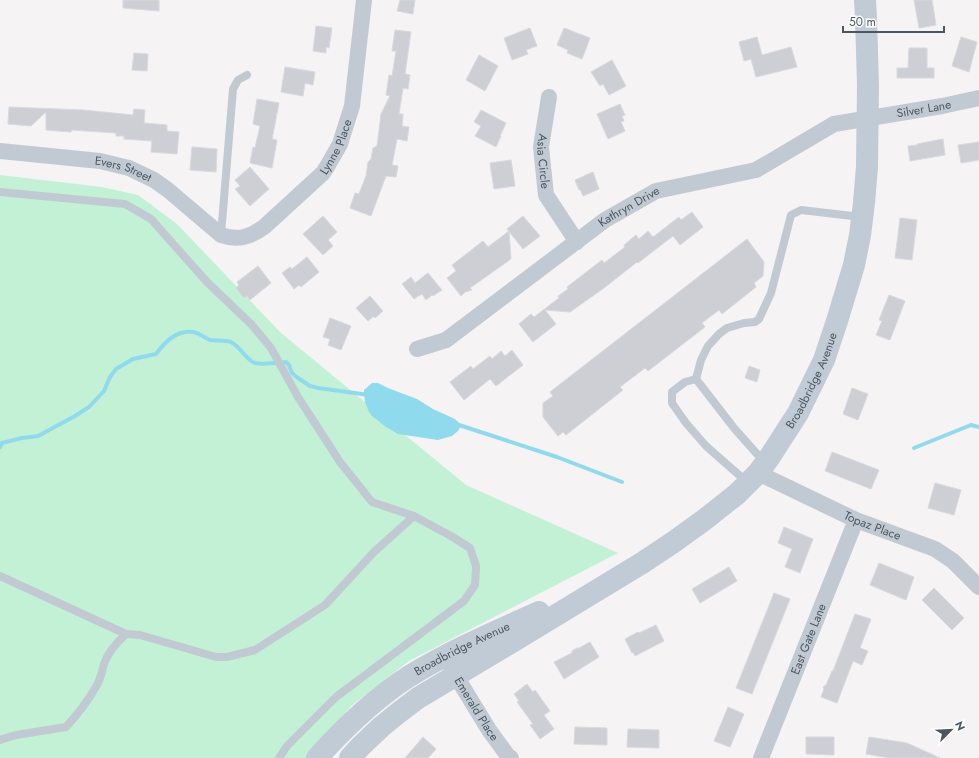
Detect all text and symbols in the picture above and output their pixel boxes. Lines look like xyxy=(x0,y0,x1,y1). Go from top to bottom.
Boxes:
scale bar xyxy=(843,8,944,34)
text: 50 m xyxy=(849,13,876,31)
street label: Silver Lane xyxy=(895,95,953,122)
street label: Lynne Place xyxy=(315,117,356,178)
street label: Asia Circle xyxy=(532,132,554,190)
street label: Evers Street xyxy=(94,152,155,187)
street label: Kathryn Drive xyxy=(594,182,663,231)
street label: Broadbridge Avenue xyxy=(781,330,842,432)
street label: Topaz Place xyxy=(841,506,903,545)
street label: East Gate Lane xyxy=(786,601,831,677)
street label: Broadbridge Avenue xyxy=(411,617,513,680)
street label: Emerald Place xyxy=(450,673,503,745)
north arrow xyxy=(931,710,971,750)
text: N xyxy=(951,719,969,733)

